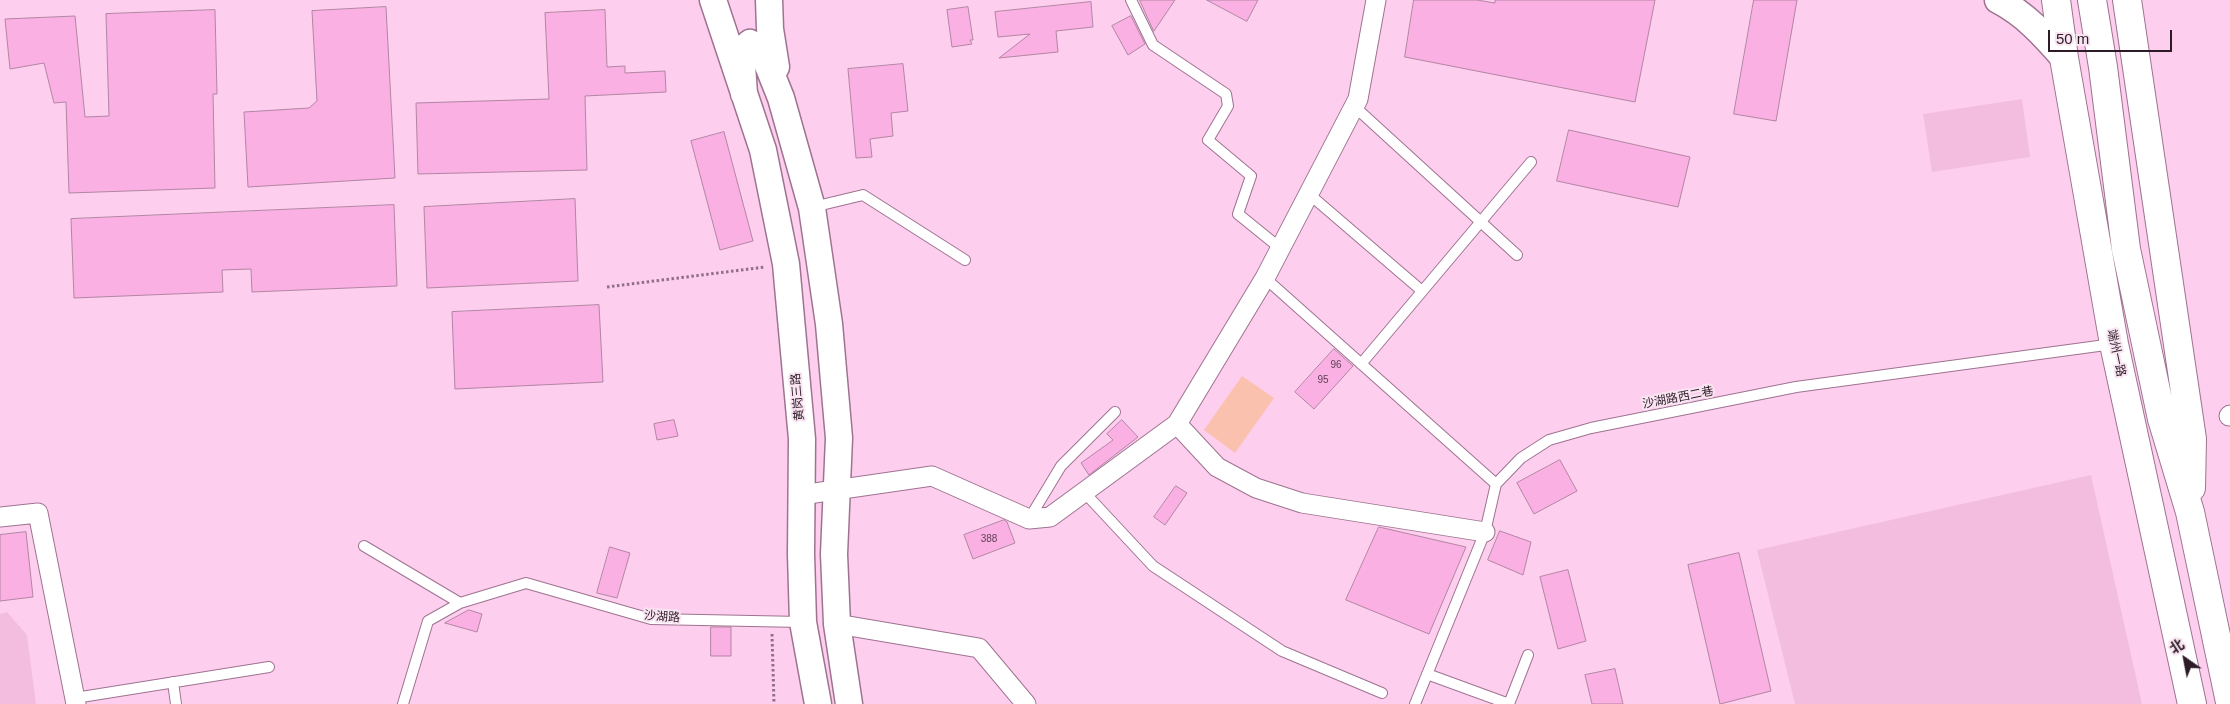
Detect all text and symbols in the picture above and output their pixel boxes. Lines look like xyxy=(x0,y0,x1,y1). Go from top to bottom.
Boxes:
scale bar xyxy=(2050,20,2174,52)
text: 50 m xyxy=(2056,30,2089,47)
street label: 端州一路 xyxy=(2104,328,2128,378)
house number: 96 xyxy=(1330,359,1342,371)
street label: 黄岗三路 xyxy=(789,372,807,422)
house number: 95 xyxy=(1317,374,1329,386)
street label: 沙湖路西二巷 xyxy=(1641,384,1715,412)
house number: 388 xyxy=(981,533,997,545)
street label: 沙湖路 xyxy=(644,609,680,625)
north arrow xyxy=(2160,634,2210,684)
text: 北 xyxy=(2167,636,2187,657)

